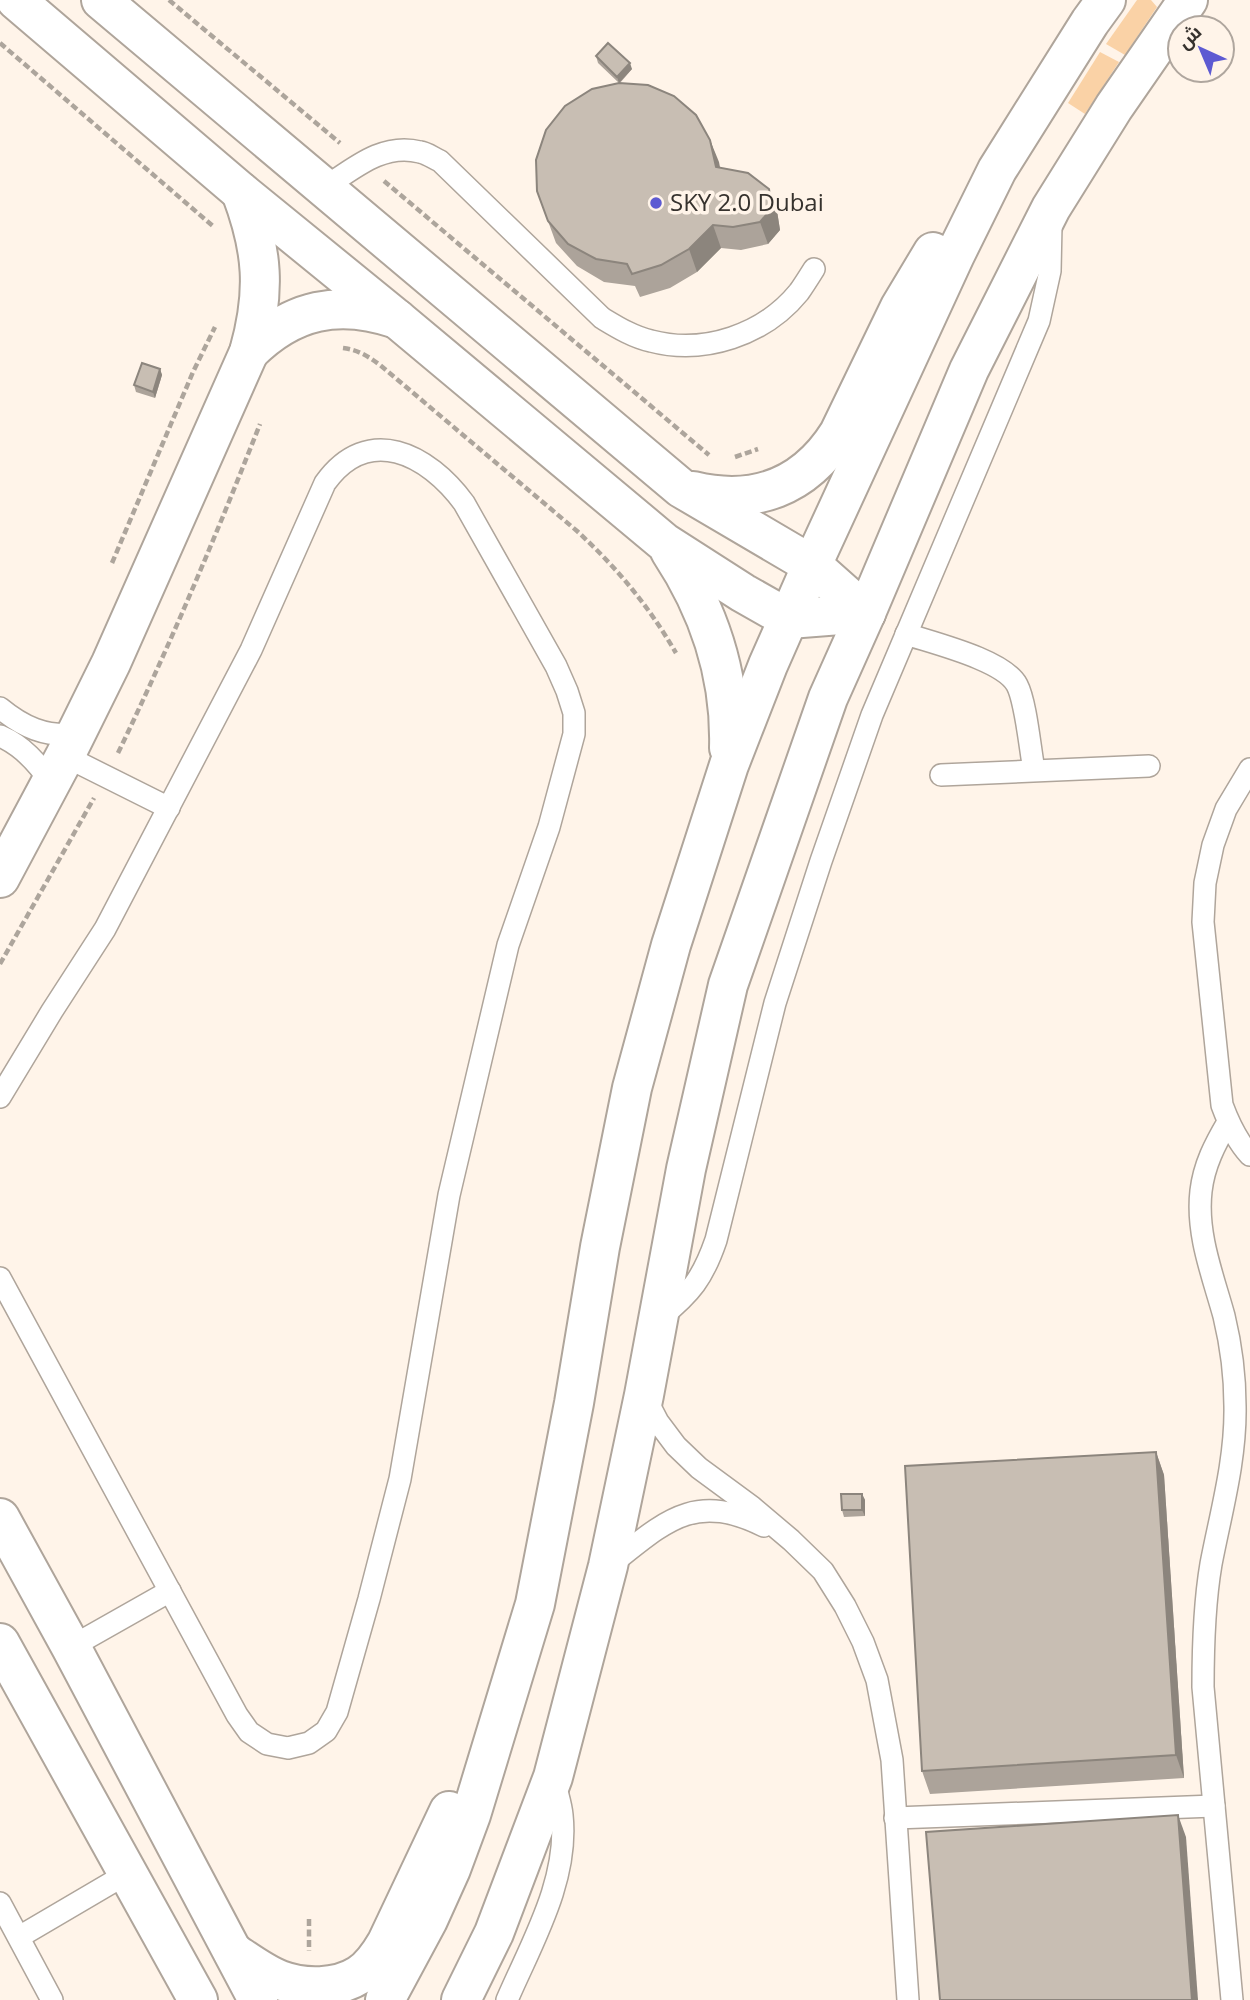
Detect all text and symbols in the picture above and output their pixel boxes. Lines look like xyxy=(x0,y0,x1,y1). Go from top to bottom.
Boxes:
north arrow xyxy=(1166,14,1236,84)
text: ش xyxy=(1171,19,1207,55)
place label: SKY 2.0 Dubai xyxy=(670,185,824,218)
marker: SKY 2.0 Dubai xyxy=(648,195,664,211)

